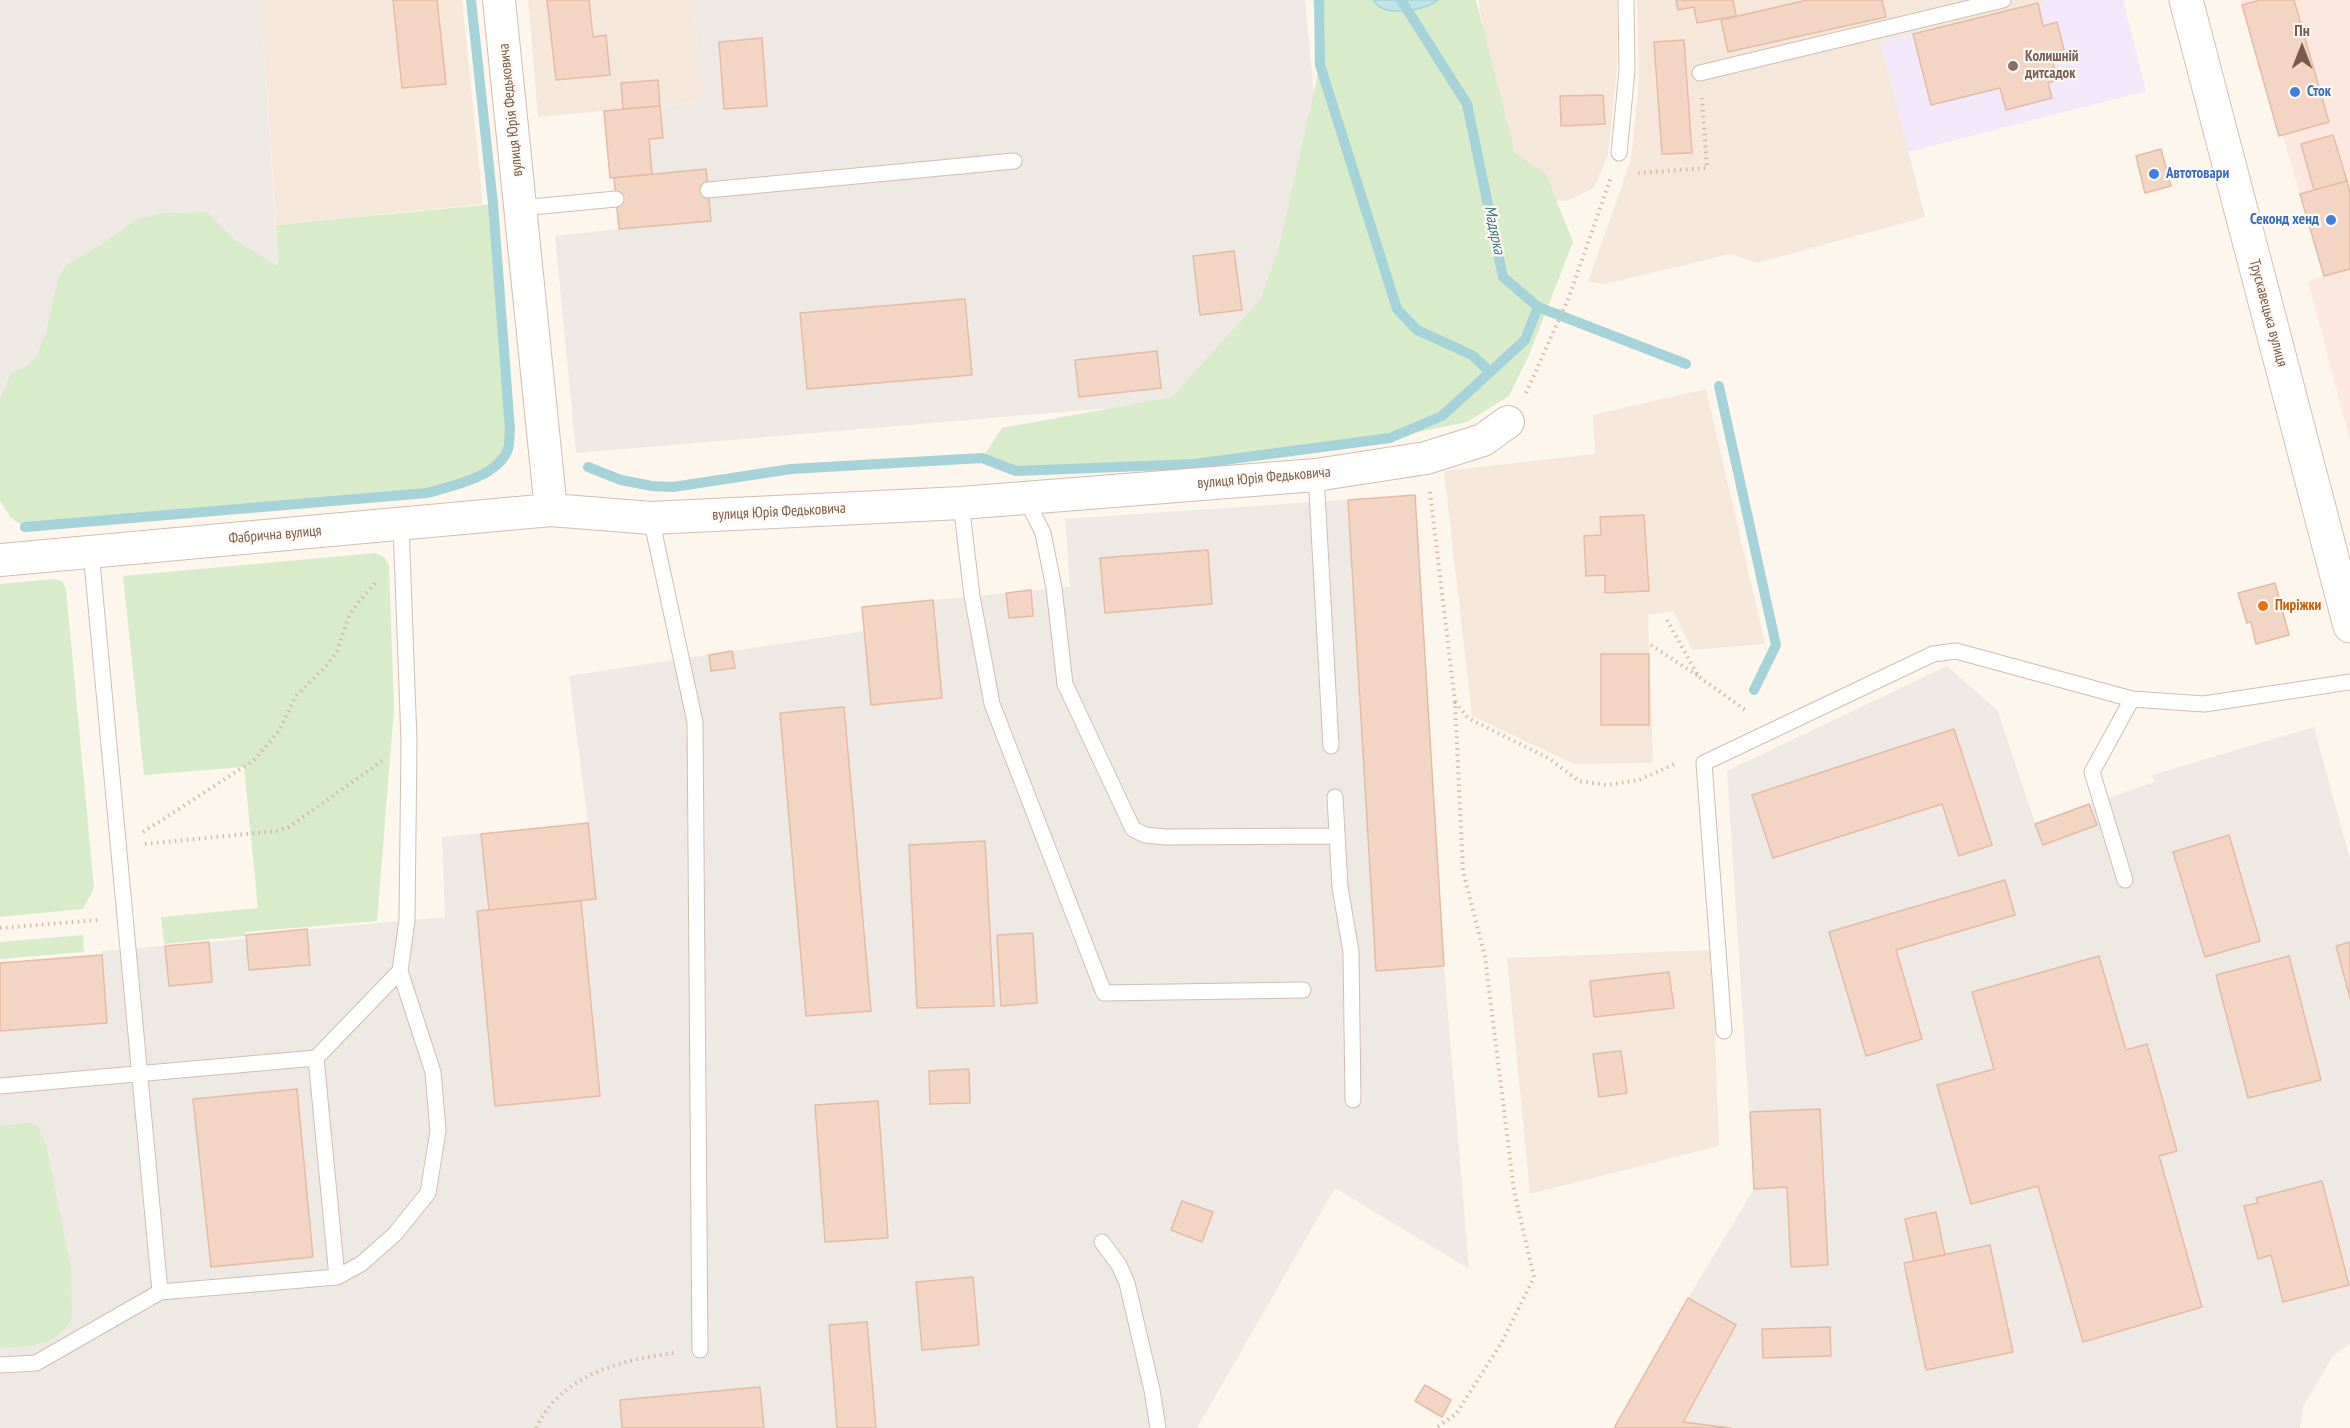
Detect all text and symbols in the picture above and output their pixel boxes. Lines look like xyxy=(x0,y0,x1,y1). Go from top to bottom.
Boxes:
north arrow xyxy=(2272,18,2332,78)
text: Пн xyxy=(2294,20,2310,40)
street label: вулиця Юрія Федьковича xyxy=(495,43,527,177)
place label: Колишній дитсадок xyxy=(2025,48,2079,83)
marker: Колишній дитсадок xyxy=(2006,59,2020,73)
place label: Сток xyxy=(2307,83,2331,101)
marker: Сток xyxy=(2288,85,2302,99)
place label: Автотовари xyxy=(2166,165,2229,183)
marker: Автотовари xyxy=(2147,167,2161,181)
water label: Мадярка xyxy=(1479,204,1509,256)
place label: Секонд хенд xyxy=(2250,211,2319,229)
marker: Секонд хенд xyxy=(2324,213,2338,227)
street label: Трускавецька вулиця xyxy=(2245,257,2291,369)
street label: вулиця Юрія Федьковича xyxy=(1197,463,1331,493)
street label: вулиця Юрія Федьковича xyxy=(712,500,846,524)
street label: Фабрична вулиця xyxy=(228,522,322,548)
place label: Пиріжки xyxy=(2275,597,2321,615)
marker: Пиріжки xyxy=(2256,599,2270,613)

